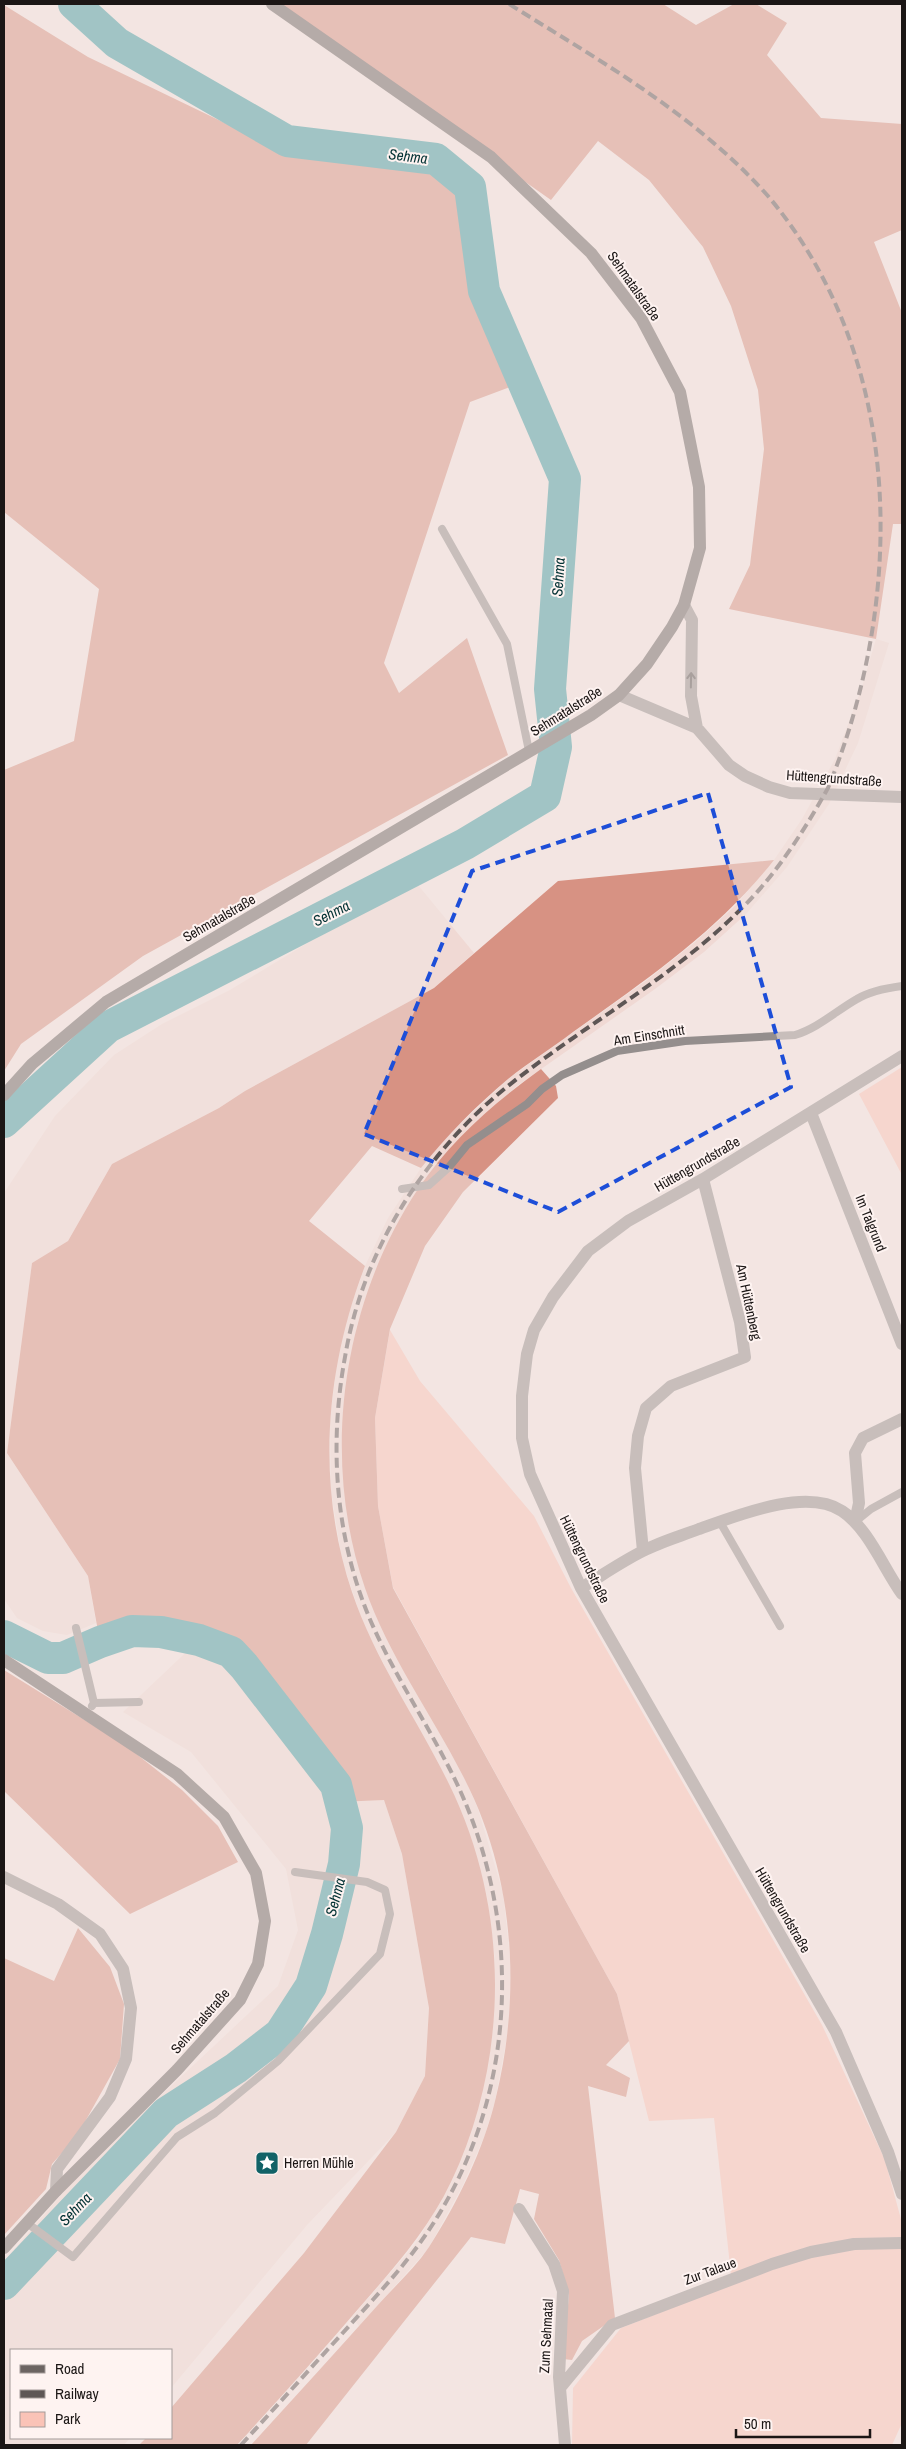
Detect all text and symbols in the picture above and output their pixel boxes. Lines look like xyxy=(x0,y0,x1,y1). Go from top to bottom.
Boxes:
water label: Sehma xyxy=(387,143,429,169)
street label: Sehmatalstraße xyxy=(603,248,665,324)
water label: Sehma xyxy=(546,557,570,597)
one-way arrow xyxy=(686,672,696,688)
street label: Sehmatalstraße xyxy=(527,682,605,740)
street label: Hüttengrundstraße xyxy=(786,766,882,790)
street label: Sehmatalstraße xyxy=(179,890,259,946)
water label: Sehma xyxy=(309,895,353,931)
street label: Am Einschnitt xyxy=(611,1021,686,1050)
street label: Hüttengrundstraße xyxy=(651,1132,743,1196)
street label: Im Talgrund xyxy=(851,1192,891,1254)
street label: Am Hüttenberg xyxy=(732,1261,766,1342)
street label: Hüttengrundstraße xyxy=(556,1512,614,1606)
street label: Hüttengrundstraße xyxy=(751,1864,815,1956)
water label: Sehma xyxy=(320,1875,350,1919)
street label: Sehmatalstraße xyxy=(167,1985,233,2057)
place icon: Herren Mühle xyxy=(254,2150,280,2176)
place label: Herren Mühle xyxy=(284,2154,354,2172)
water label: Sehma xyxy=(54,2188,96,2230)
street label: Zur Talaue xyxy=(681,2253,739,2289)
street label: Zum Sehmatal xyxy=(535,2298,557,2374)
legend xyxy=(10,2349,172,2439)
text: Road xyxy=(55,2358,84,2379)
text: Railway xyxy=(55,2383,100,2404)
scale bar xyxy=(736,2406,870,2438)
text: Park xyxy=(55,2408,81,2429)
text: 50 m xyxy=(744,2413,771,2434)

